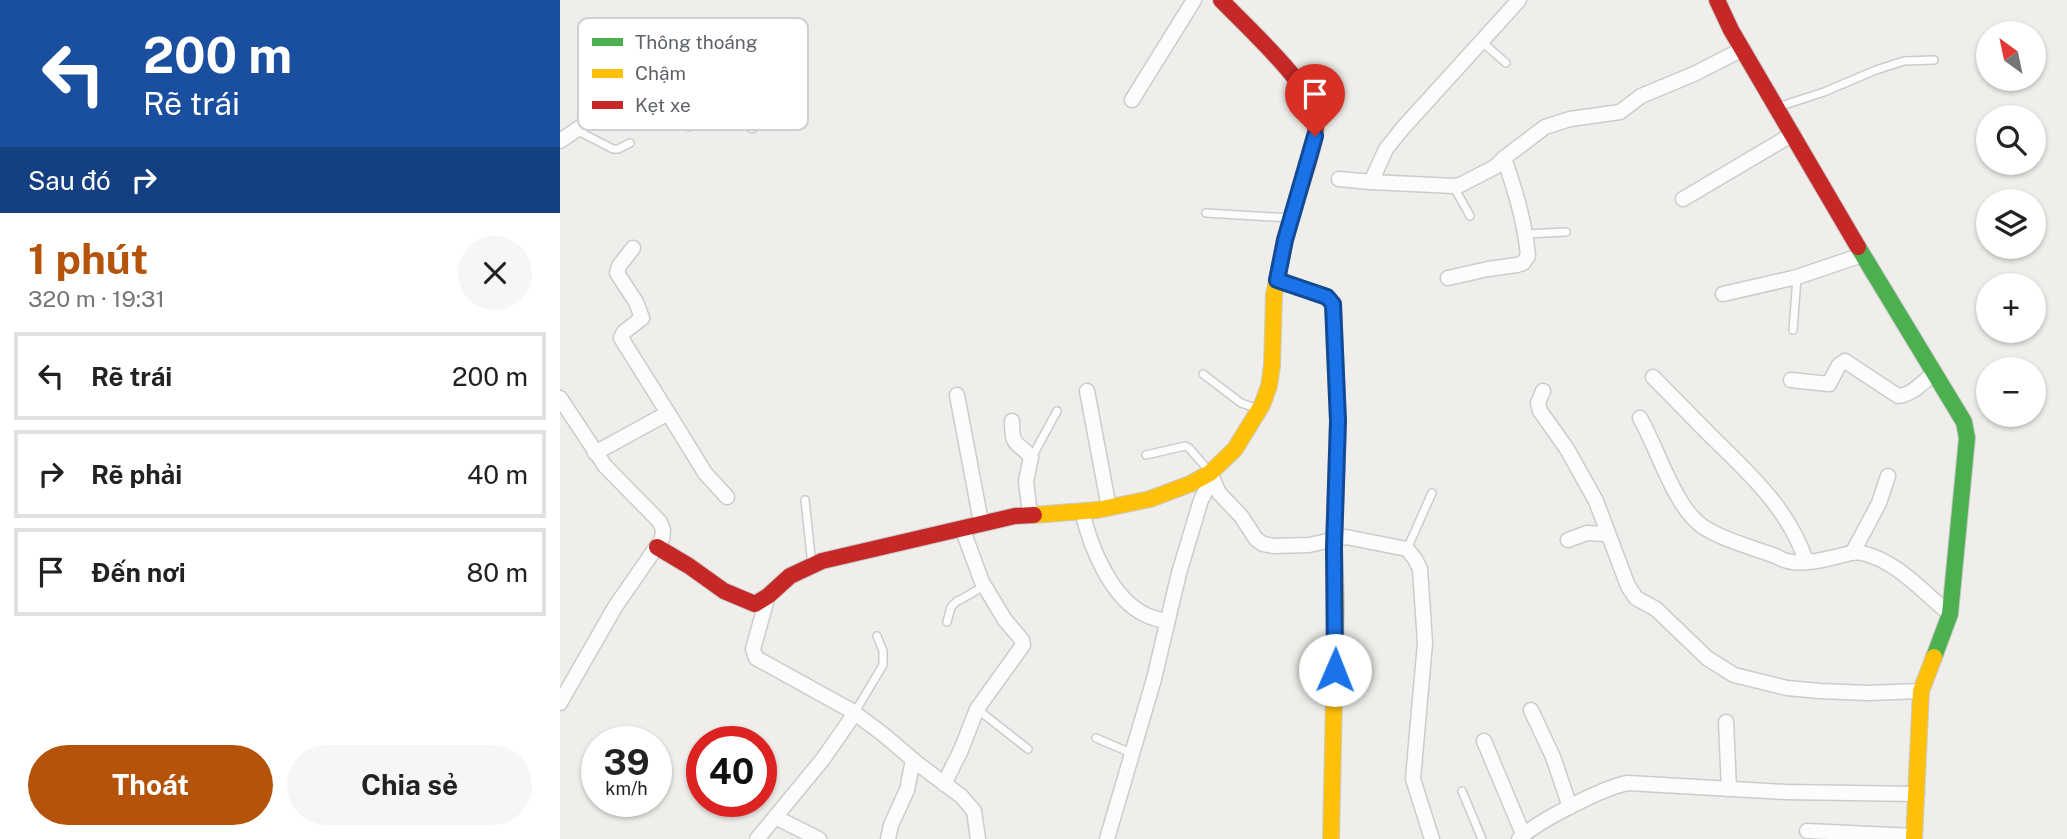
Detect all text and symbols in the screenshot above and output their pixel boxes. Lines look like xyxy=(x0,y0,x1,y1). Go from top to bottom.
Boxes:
legend xyxy=(578,18,808,130)
north arrow xyxy=(1976,21,2046,91)
map controls xyxy=(1976,21,2046,427)
text: 200 m xyxy=(143,26,292,84)
icon: left xyxy=(28,28,119,119)
text: Thông thoáng xyxy=(635,31,758,53)
text: Chậm xyxy=(635,62,686,84)
pin xyxy=(1285,64,1345,136)
icon: arrive xyxy=(1296,75,1334,113)
text: Rẽ trái xyxy=(143,85,240,122)
text: Kẹt xe xyxy=(635,94,691,116)
button: search xyxy=(1976,105,2046,175)
icon: right xyxy=(125,161,163,199)
text: Sau đó xyxy=(28,165,111,196)
button: layers xyxy=(1976,189,2046,259)
text: 1 phút xyxy=(28,234,148,283)
button: close xyxy=(458,236,532,310)
button: + xyxy=(1976,273,2046,343)
text: 320 m · 19:31 xyxy=(28,285,165,312)
icon: left xyxy=(32,357,70,395)
button: − xyxy=(1976,357,2046,427)
text: Rẽ trái xyxy=(91,361,172,392)
text: 200 m xyxy=(452,361,528,392)
icon: right xyxy=(32,455,70,493)
text: Rẽ phải xyxy=(91,459,182,490)
text: 40 m xyxy=(467,459,528,490)
icon: arrive xyxy=(32,553,70,591)
text: Đến nơi xyxy=(91,557,186,588)
text: 80 m xyxy=(467,557,528,588)
position arrow xyxy=(1298,633,1372,707)
speed limit sign: 40 xyxy=(686,726,777,817)
text: 39 xyxy=(603,742,650,783)
button: Thoát xyxy=(28,745,273,825)
button: Chia sẻ xyxy=(287,745,532,825)
text: km/h xyxy=(605,778,648,799)

